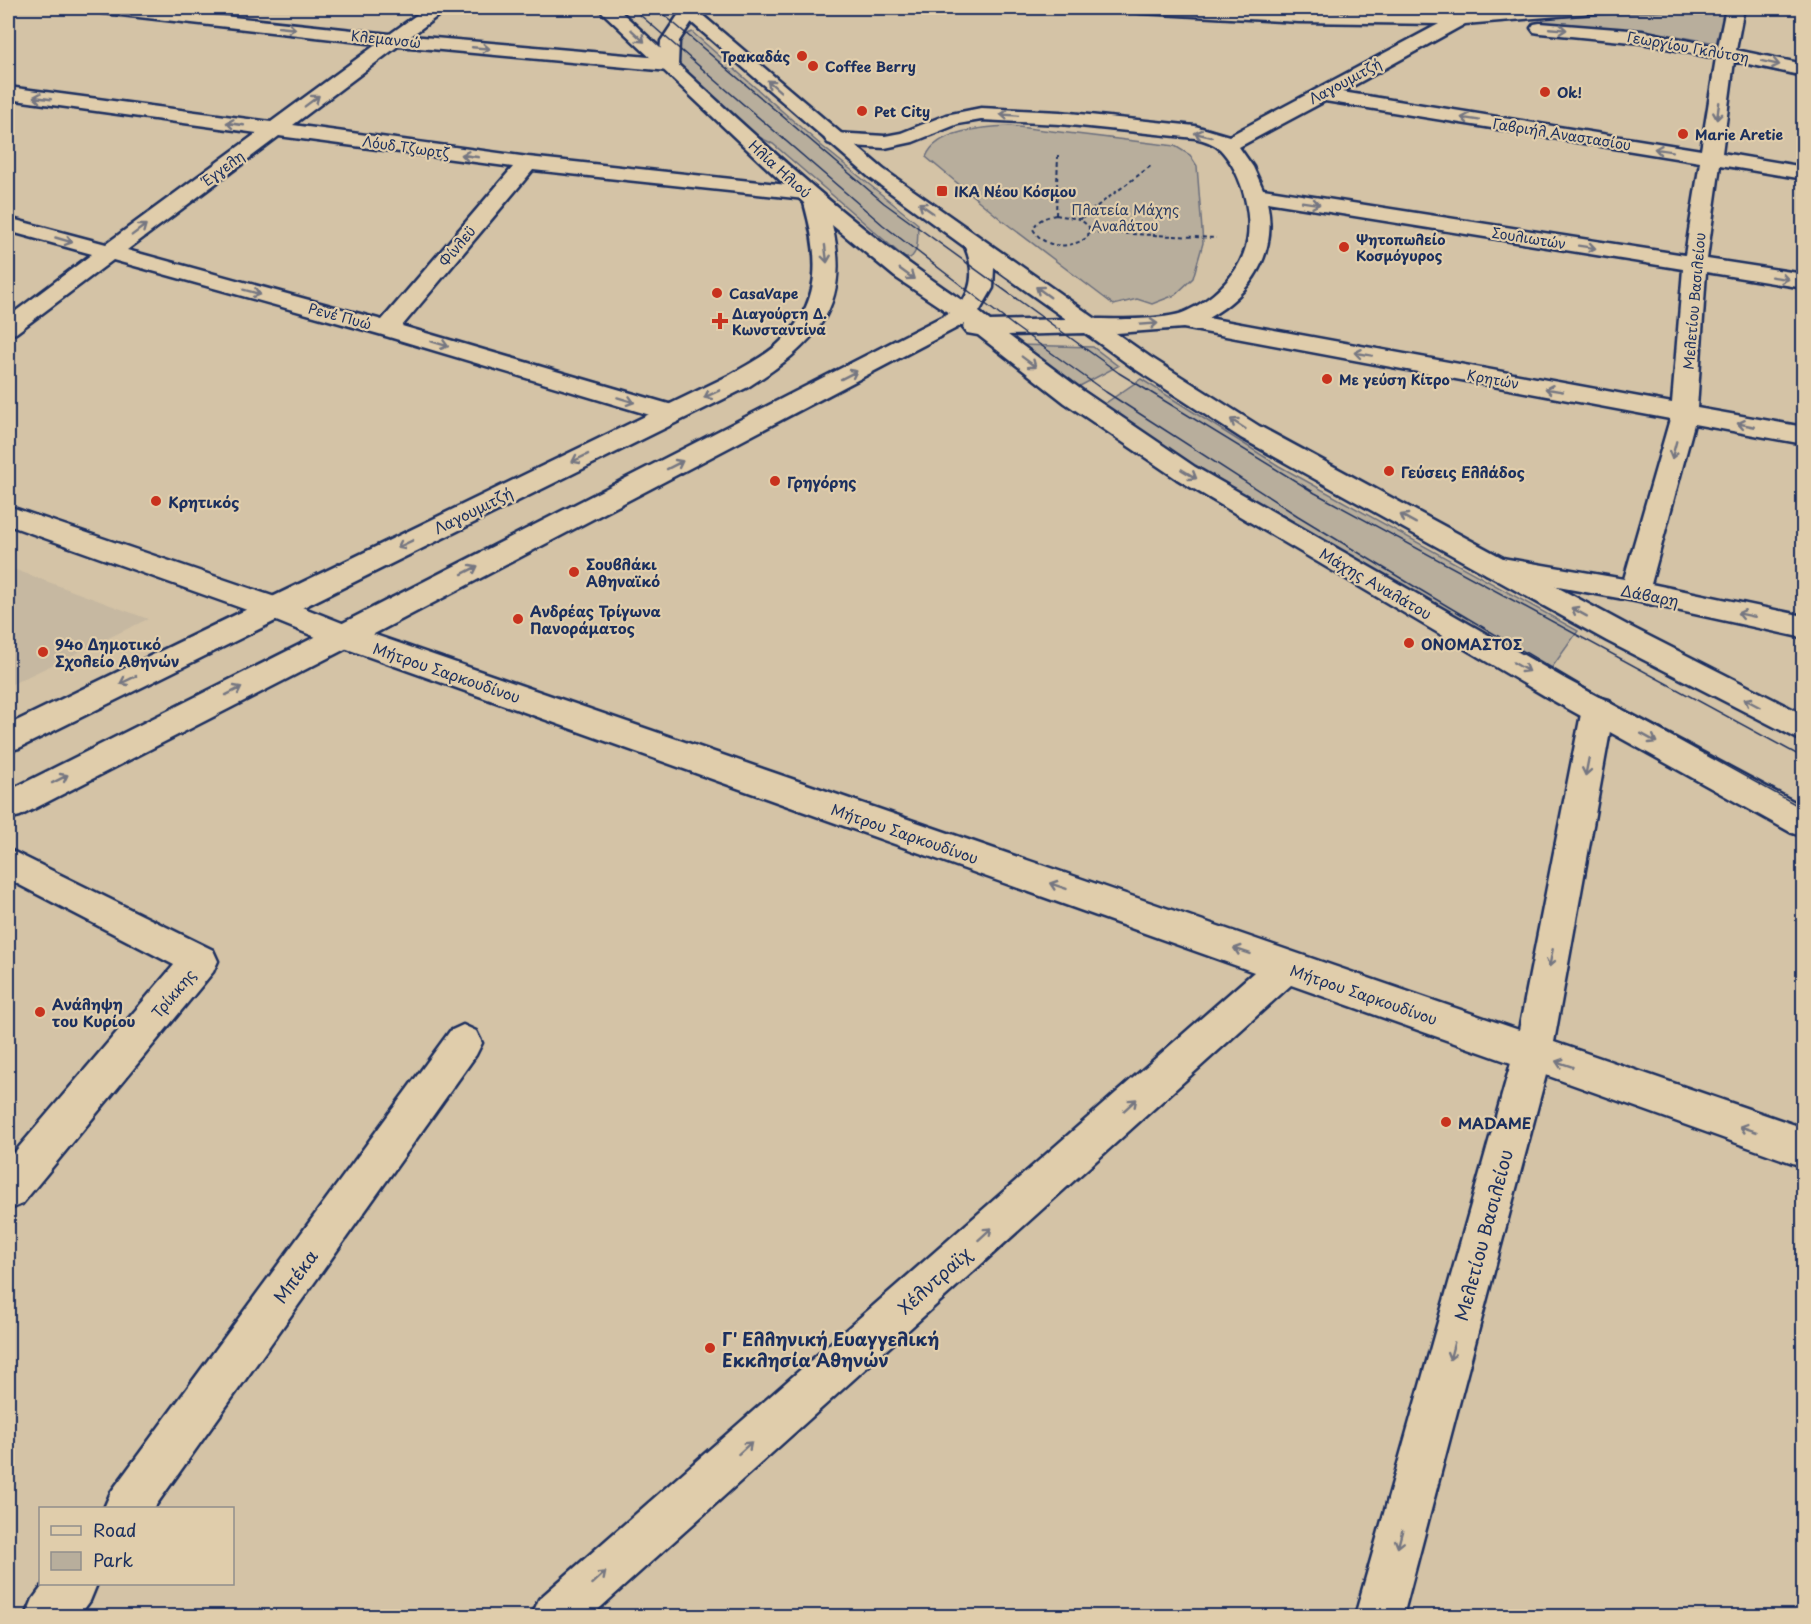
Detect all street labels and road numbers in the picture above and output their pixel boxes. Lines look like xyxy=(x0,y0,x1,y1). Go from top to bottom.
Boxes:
street label: Κλεμανσώ xyxy=(350,25,422,53)
street label: Γεωργίου Γκλύτση xyxy=(1625,26,1751,68)
street label: Λαγουμιτζή xyxy=(1305,53,1385,109)
street label: Γαβριήλ Αναστασίου xyxy=(1491,113,1633,155)
street label: Λόυδ Τζωρτζ xyxy=(361,130,451,164)
street label: Ηλία Ηλιού xyxy=(744,135,816,203)
street label: Έγγελη xyxy=(196,145,248,192)
street label: Φίνλεϋ xyxy=(434,221,480,271)
street label: Σουλιωτών xyxy=(1490,222,1568,254)
street label: Μελετίου Βασιλείου xyxy=(1678,232,1710,370)
street label: Ρενέ Πυώ xyxy=(306,297,374,335)
street label: Κρητών xyxy=(1465,364,1521,394)
street label: Λαγουμιτζή xyxy=(430,481,516,539)
street label: Μάχης Αναλάτου xyxy=(1316,541,1436,625)
street label: Δάβαρη xyxy=(1619,578,1681,612)
street label: Μήτρου Σαρκουδίνου xyxy=(370,636,524,708)
street label: Μήτρου Σαρκουδίνου xyxy=(828,797,982,869)
street label: Μήτρου Σαρκουδίνου xyxy=(1287,958,1441,1030)
street label: Τρίκκης xyxy=(146,963,201,1023)
street label: Μελετίου Βασιλείου xyxy=(1447,1146,1519,1324)
street label: Χέλντραϊχ xyxy=(891,1240,977,1320)
street label: Μπέκα xyxy=(266,1243,324,1308)

